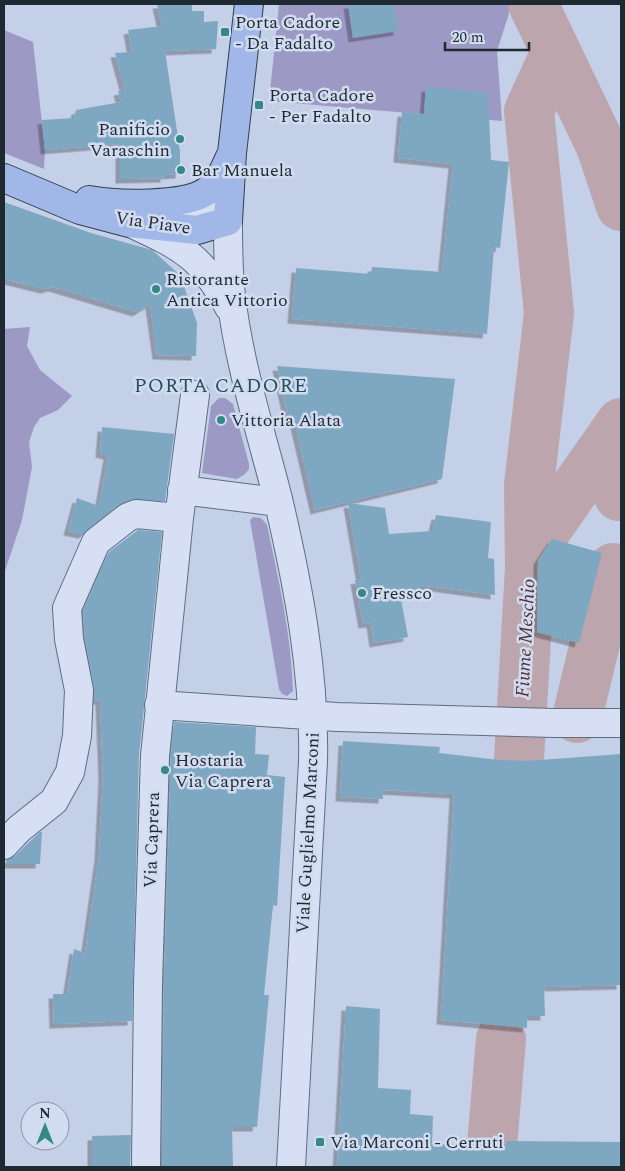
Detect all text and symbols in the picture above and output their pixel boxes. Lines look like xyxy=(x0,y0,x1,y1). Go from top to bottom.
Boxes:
place label: Porta Cadore - Da Fadalto xyxy=(235,9,340,57)
scale bar xyxy=(445,20,529,52)
marker: Porta Cadore - Da Fadalto xyxy=(219,26,231,38)
text: 20 m xyxy=(452,26,484,49)
place label: Porta Cadore - Per Fadalto xyxy=(269,82,374,130)
marker: Porta Cadore - Per Fadalto xyxy=(253,99,265,111)
place label: Panificio Varaschin xyxy=(90,116,170,164)
marker: Panificio Varaschin xyxy=(174,133,186,145)
place label: Bar Manuela xyxy=(191,157,293,184)
marker: Bar Manuela xyxy=(175,164,187,176)
street label: Via Piave xyxy=(114,204,192,242)
place label: Ristorante Antica Vittorio xyxy=(166,266,288,314)
marker: Ristorante Antica Vittorio xyxy=(150,283,162,295)
district label: PORTA CADORE xyxy=(134,371,308,401)
place label: Vittoria Alata xyxy=(231,407,341,434)
marker: Vittoria Alata xyxy=(215,414,227,426)
water label: Fiume Meschio xyxy=(508,578,544,698)
place label: Fressco xyxy=(372,580,432,607)
marker: Fressco xyxy=(356,587,368,599)
street label: Viale Guglielmo Marconi xyxy=(289,731,327,935)
place label: Hostaria Via Caprera xyxy=(175,747,272,795)
marker: Hostaria Via Caprera xyxy=(159,764,171,776)
street label: Via Caprera xyxy=(137,791,167,889)
north arrow xyxy=(20,1101,70,1151)
text: N xyxy=(39,1103,51,1124)
place label: Via Marconi - Cerruti xyxy=(330,1129,504,1156)
marker: Via Marconi - Cerruti xyxy=(314,1136,326,1148)

